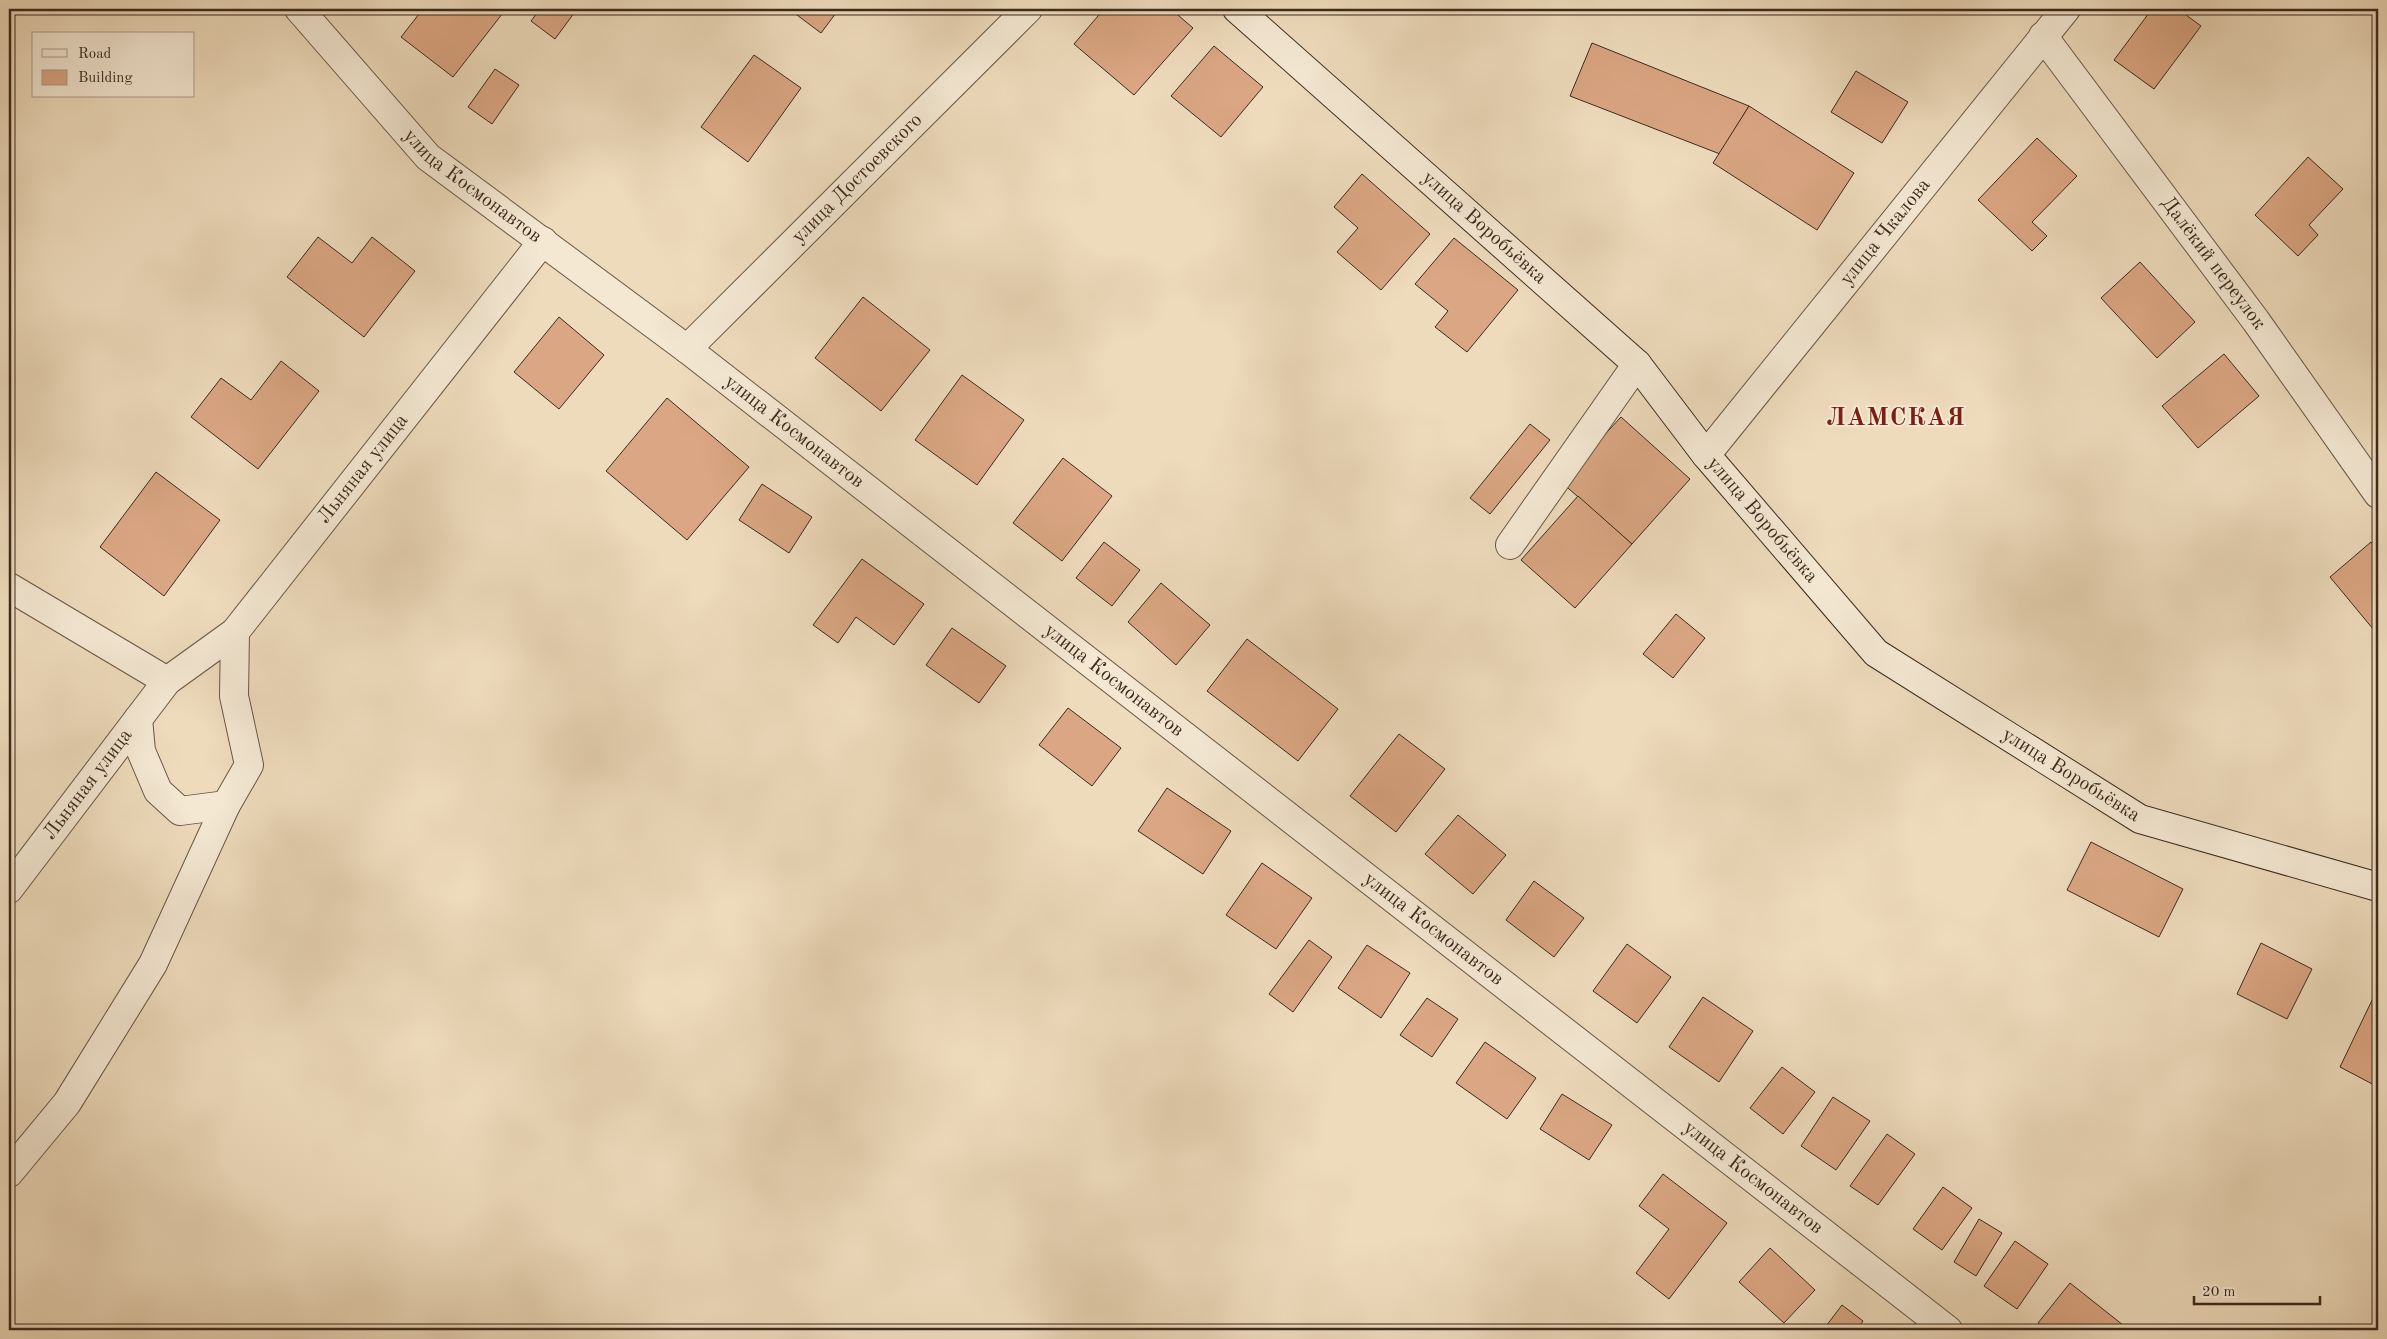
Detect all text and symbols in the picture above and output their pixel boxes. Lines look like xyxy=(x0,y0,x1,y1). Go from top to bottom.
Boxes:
legend xyxy=(32,32,195,98)
text: Road xyxy=(78,47,112,62)
text: Building xyxy=(78,71,133,86)
street label: улица Достоевского xyxy=(789,110,927,248)
street label: улица Космонавтов xyxy=(399,126,545,247)
street label: улица Воробьёвка xyxy=(1418,168,1550,288)
street label: улица Чкалова xyxy=(1837,175,1935,290)
street label: Далёкий переулок xyxy=(2157,193,2269,334)
street label: улица Космонавтов xyxy=(720,372,867,492)
district label: ЛАМСКАЯ xyxy=(1826,406,1966,431)
street label: Льняная улица xyxy=(314,410,412,528)
street label: улица Воробьёвка xyxy=(1703,453,1821,587)
street label: улица Космонавтов xyxy=(1040,620,1187,741)
street label: Льняная улица xyxy=(40,725,137,844)
street label: улица Воробьёвка xyxy=(1998,725,2143,826)
street label: улица Космонавтов xyxy=(1359,869,1507,990)
street label: улица Космонавтов xyxy=(1679,1118,1826,1238)
scale bar xyxy=(2194,1274,2321,1306)
text: 20 m xyxy=(2202,1285,2236,1300)

